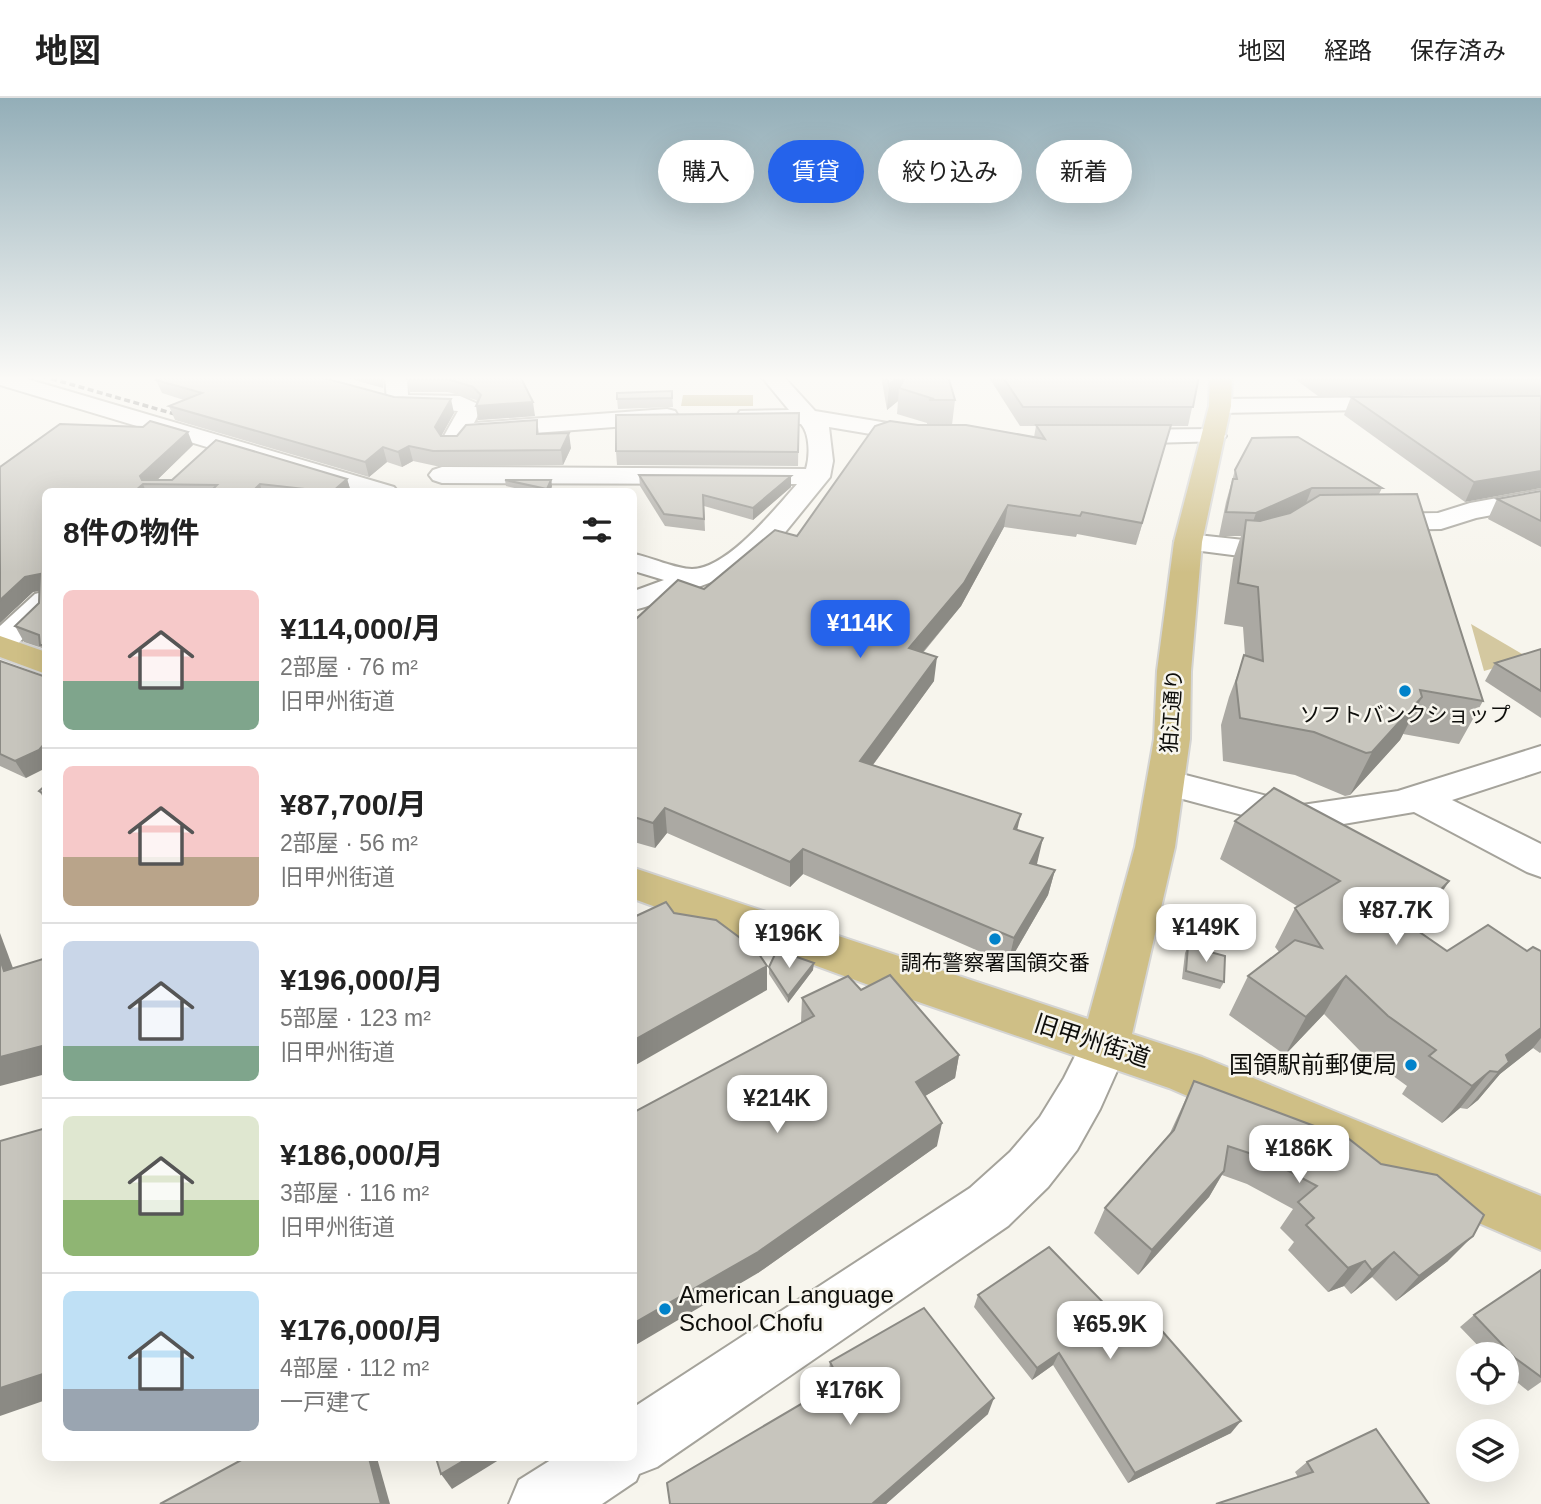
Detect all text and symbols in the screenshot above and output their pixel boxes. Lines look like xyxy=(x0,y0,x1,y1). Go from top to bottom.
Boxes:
text: 地図 xyxy=(35,32,101,69)
text: 地図 xyxy=(1238,37,1286,64)
text: 経路 xyxy=(1324,37,1372,64)
text: 保存済み xyxy=(1410,37,1506,64)
chip: 購入 xyxy=(658,140,754,203)
chip: 賃貸 xyxy=(768,140,864,203)
chip: 絞り込み xyxy=(878,140,1022,203)
chip: 新着 xyxy=(1036,140,1132,203)
icon: filters xyxy=(578,511,616,549)
text: 8件の物件 xyxy=(63,516,200,549)
pin: ¥114K xyxy=(811,601,909,660)
text: ¥114K xyxy=(827,610,893,636)
text: ¥114,000/月 xyxy=(280,612,442,645)
icon: home xyxy=(119,618,203,702)
text: 2部屋 · 76 m² xyxy=(280,654,418,680)
street label: 狛江通り xyxy=(1157,668,1186,754)
marker: ソフトバンクショップ xyxy=(1397,683,1413,699)
text: 旧甲州街道 xyxy=(280,688,395,714)
place label: ソフトバンクショップ xyxy=(1299,703,1511,726)
text: ¥87,700/月 xyxy=(280,788,427,821)
icon: home xyxy=(119,794,203,878)
text: 2部屋 · 56 m² xyxy=(280,830,418,856)
text: 旧甲州街道 xyxy=(280,864,395,890)
pin: ¥87.7K xyxy=(1339,888,1453,947)
text: ¥87.7K xyxy=(1359,897,1433,923)
pin: ¥149K xyxy=(1157,904,1255,964)
pin: ¥196K xyxy=(740,910,838,970)
text: ¥149K xyxy=(1172,914,1240,940)
text: ¥196K xyxy=(755,920,823,946)
marker: 調布警察署国領交番 xyxy=(987,931,1003,947)
place label: 調布警察署国領交番 xyxy=(901,951,1090,974)
text: ¥196,000/月 xyxy=(280,963,443,996)
icon: home xyxy=(119,969,203,1053)
text: 5部屋 · 123 m² xyxy=(280,1005,431,1031)
street label: 旧甲州街道 xyxy=(1031,1009,1153,1072)
text: 旧甲州街道 xyxy=(280,1039,395,1065)
place label: 国領駅前郵便局 xyxy=(1229,1051,1397,1078)
marker: 国領駅前郵便局 xyxy=(1403,1057,1419,1073)
pin: ¥214K xyxy=(728,1076,826,1135)
text: ¥214K xyxy=(743,1085,811,1111)
pin: ¥186K xyxy=(1250,1126,1348,1185)
text: ¥186K xyxy=(1265,1135,1333,1161)
text: ¥186,000/月 xyxy=(280,1138,443,1171)
icon: home xyxy=(119,1144,203,1228)
text: 3部屋 · 116 m² xyxy=(280,1180,429,1206)
text: 旧甲州街道 xyxy=(280,1214,395,1240)
place label: American Language School Chofu xyxy=(679,1281,894,1336)
marker: American Language School Chofu xyxy=(657,1301,673,1317)
pin: ¥65.9K xyxy=(1053,1302,1167,1361)
text: ¥65.9K xyxy=(1073,1311,1147,1337)
text: ¥176,000/月 xyxy=(280,1313,443,1346)
icon: home xyxy=(119,1319,203,1403)
map controls xyxy=(1456,1342,1519,1482)
button: locate xyxy=(1456,1342,1519,1405)
text: 4部屋 · 112 m² xyxy=(280,1355,429,1381)
pin: ¥176K xyxy=(801,1368,899,1427)
text: ¥176K xyxy=(816,1377,884,1403)
text: 一戸建て xyxy=(280,1389,372,1415)
button: layers xyxy=(1456,1419,1519,1482)

